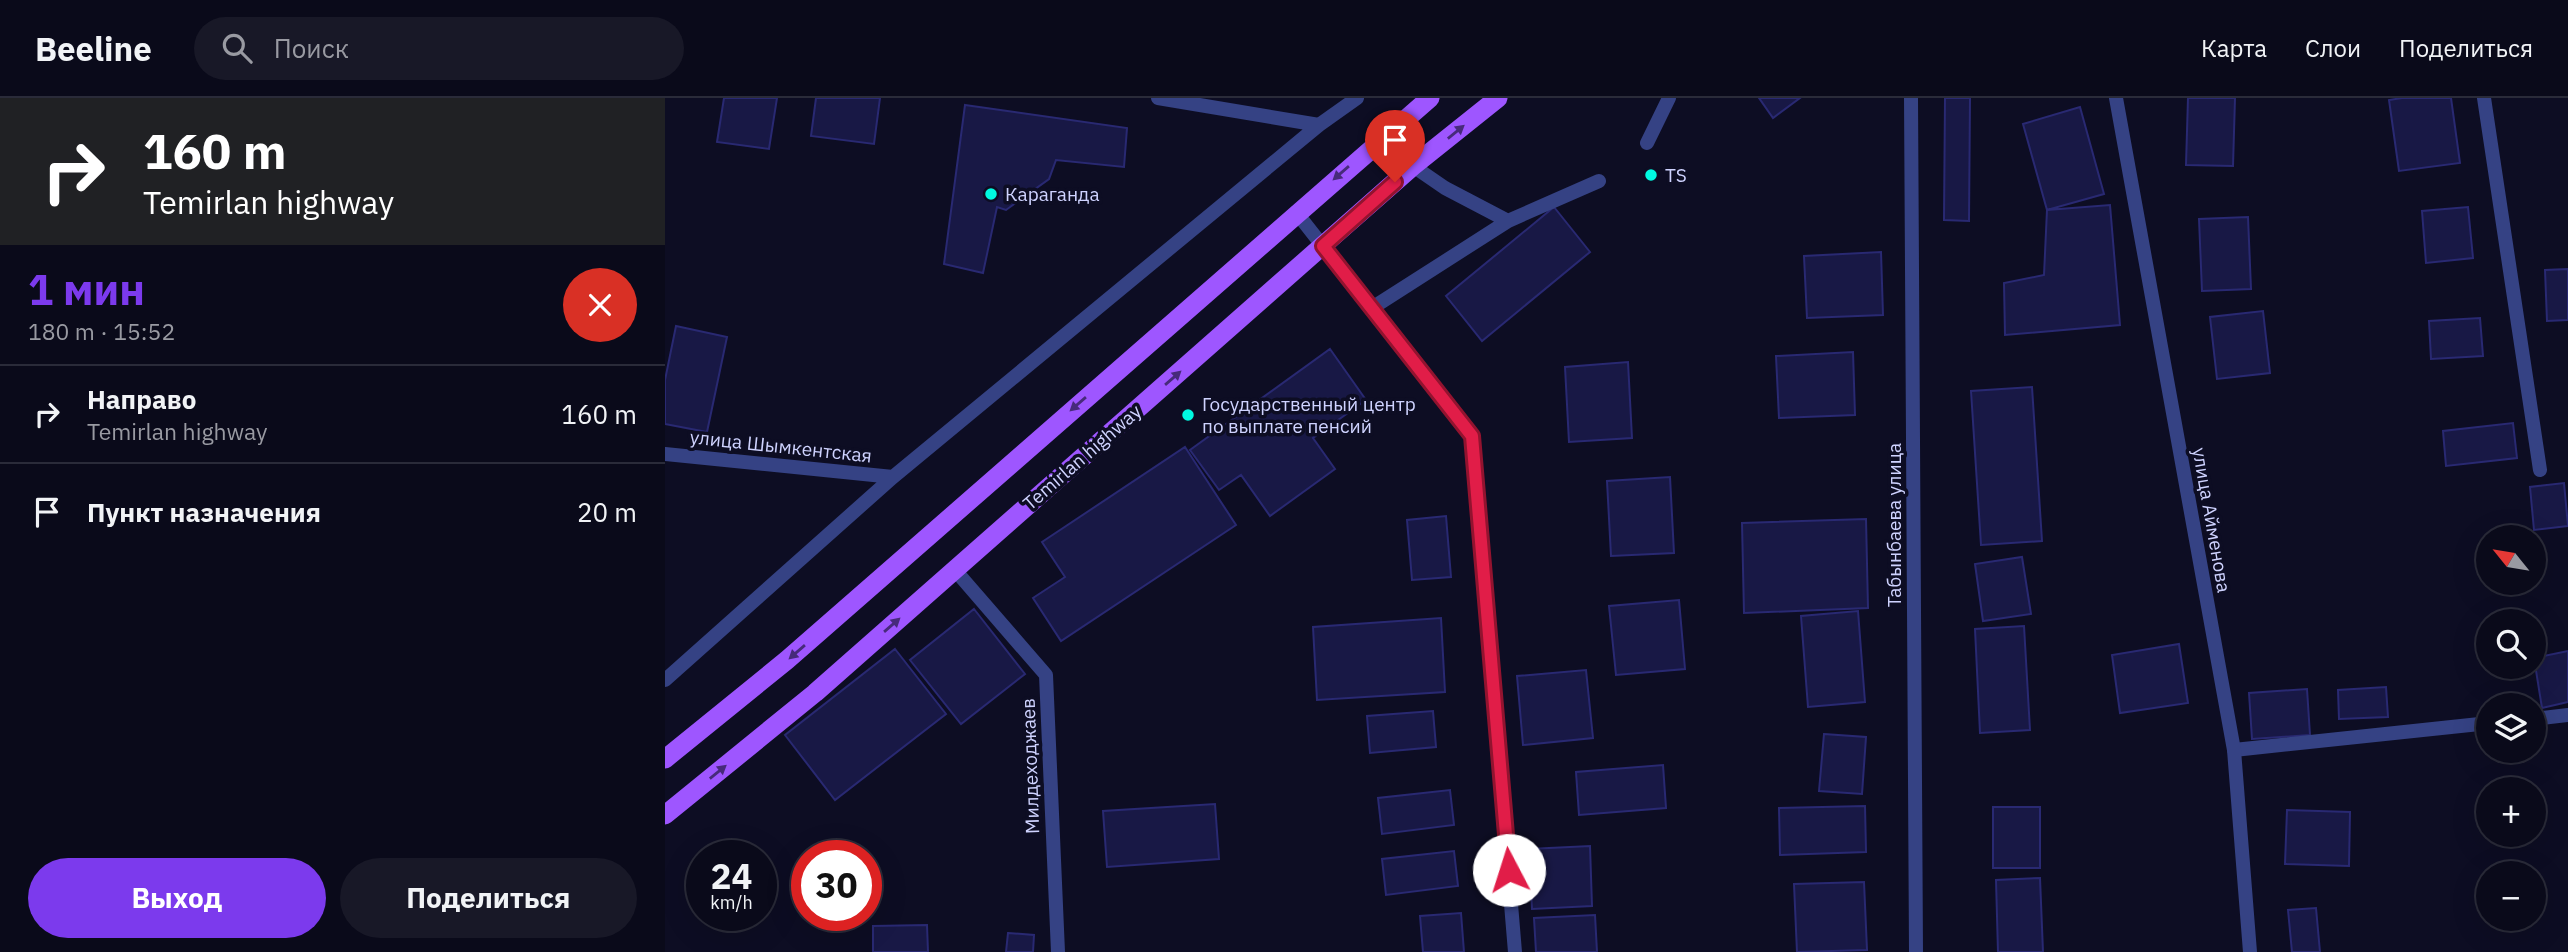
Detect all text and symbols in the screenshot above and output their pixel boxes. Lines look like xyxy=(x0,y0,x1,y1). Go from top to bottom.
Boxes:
search box xyxy=(194,17,684,80)
text: Beeline xyxy=(35,27,152,70)
icon: search xyxy=(218,29,256,67)
text: Поиск xyxy=(274,31,349,65)
text: Карта xyxy=(2201,32,2267,64)
text: Слои xyxy=(2305,32,2361,64)
text: Поделиться xyxy=(2399,32,2533,64)
pin xyxy=(1365,110,1425,182)
text: 160 m xyxy=(143,119,287,182)
icon: arrive xyxy=(1376,121,1414,159)
one-way arrow xyxy=(1447,125,1464,140)
icon: right xyxy=(28,126,119,217)
place label: TS xyxy=(1665,163,1687,187)
one-way arrow xyxy=(1332,165,1349,180)
marker: TS xyxy=(1643,167,1659,183)
text: Temirlan highway xyxy=(143,181,394,223)
place label: Караганда xyxy=(1005,182,1100,206)
marker: Караганда xyxy=(983,186,999,202)
text: 1 мин xyxy=(28,262,145,317)
button: close xyxy=(563,268,637,342)
text: 180 m · 15:52 xyxy=(28,316,175,346)
one-way arrow xyxy=(1164,370,1181,386)
text: Направо xyxy=(87,382,196,416)
place label: Государственный центр по выплате пенсий xyxy=(1202,392,1416,438)
icon: right xyxy=(28,395,66,433)
one-way arrow xyxy=(1070,396,1087,412)
text: 160 m xyxy=(561,397,637,431)
street label: Temirlan highway xyxy=(1018,399,1147,515)
marker: Государственный центр по выплате пенсий xyxy=(1180,407,1196,423)
text: Temirlan highway xyxy=(87,416,268,446)
street label: улица Шымкентская xyxy=(689,425,873,467)
street label: Табынбаева улица xyxy=(1882,443,1906,607)
street label: улица Айменова xyxy=(2187,446,2237,594)
icon: arrive xyxy=(28,493,66,531)
text: Пункт назначения xyxy=(87,495,321,529)
text: 20 m xyxy=(577,495,637,529)
north arrow xyxy=(2476,525,2546,595)
map controls xyxy=(2476,525,2546,931)
button: search xyxy=(2476,609,2546,679)
one-way arrow xyxy=(883,617,901,633)
one-way arrow xyxy=(788,644,805,659)
button: layers xyxy=(2476,693,2546,763)
street label: Милдеходжаев xyxy=(1016,698,1044,834)
one-way arrow xyxy=(708,764,726,779)
button: + xyxy=(2476,777,2546,847)
position arrow xyxy=(1472,833,1546,907)
speed limit sign: 30 xyxy=(791,840,882,931)
text: 24 xyxy=(710,853,753,899)
button: Выход xyxy=(28,858,326,938)
button: Поделиться xyxy=(340,858,637,938)
button: − xyxy=(2476,861,2546,931)
text: km/h xyxy=(710,891,753,914)

